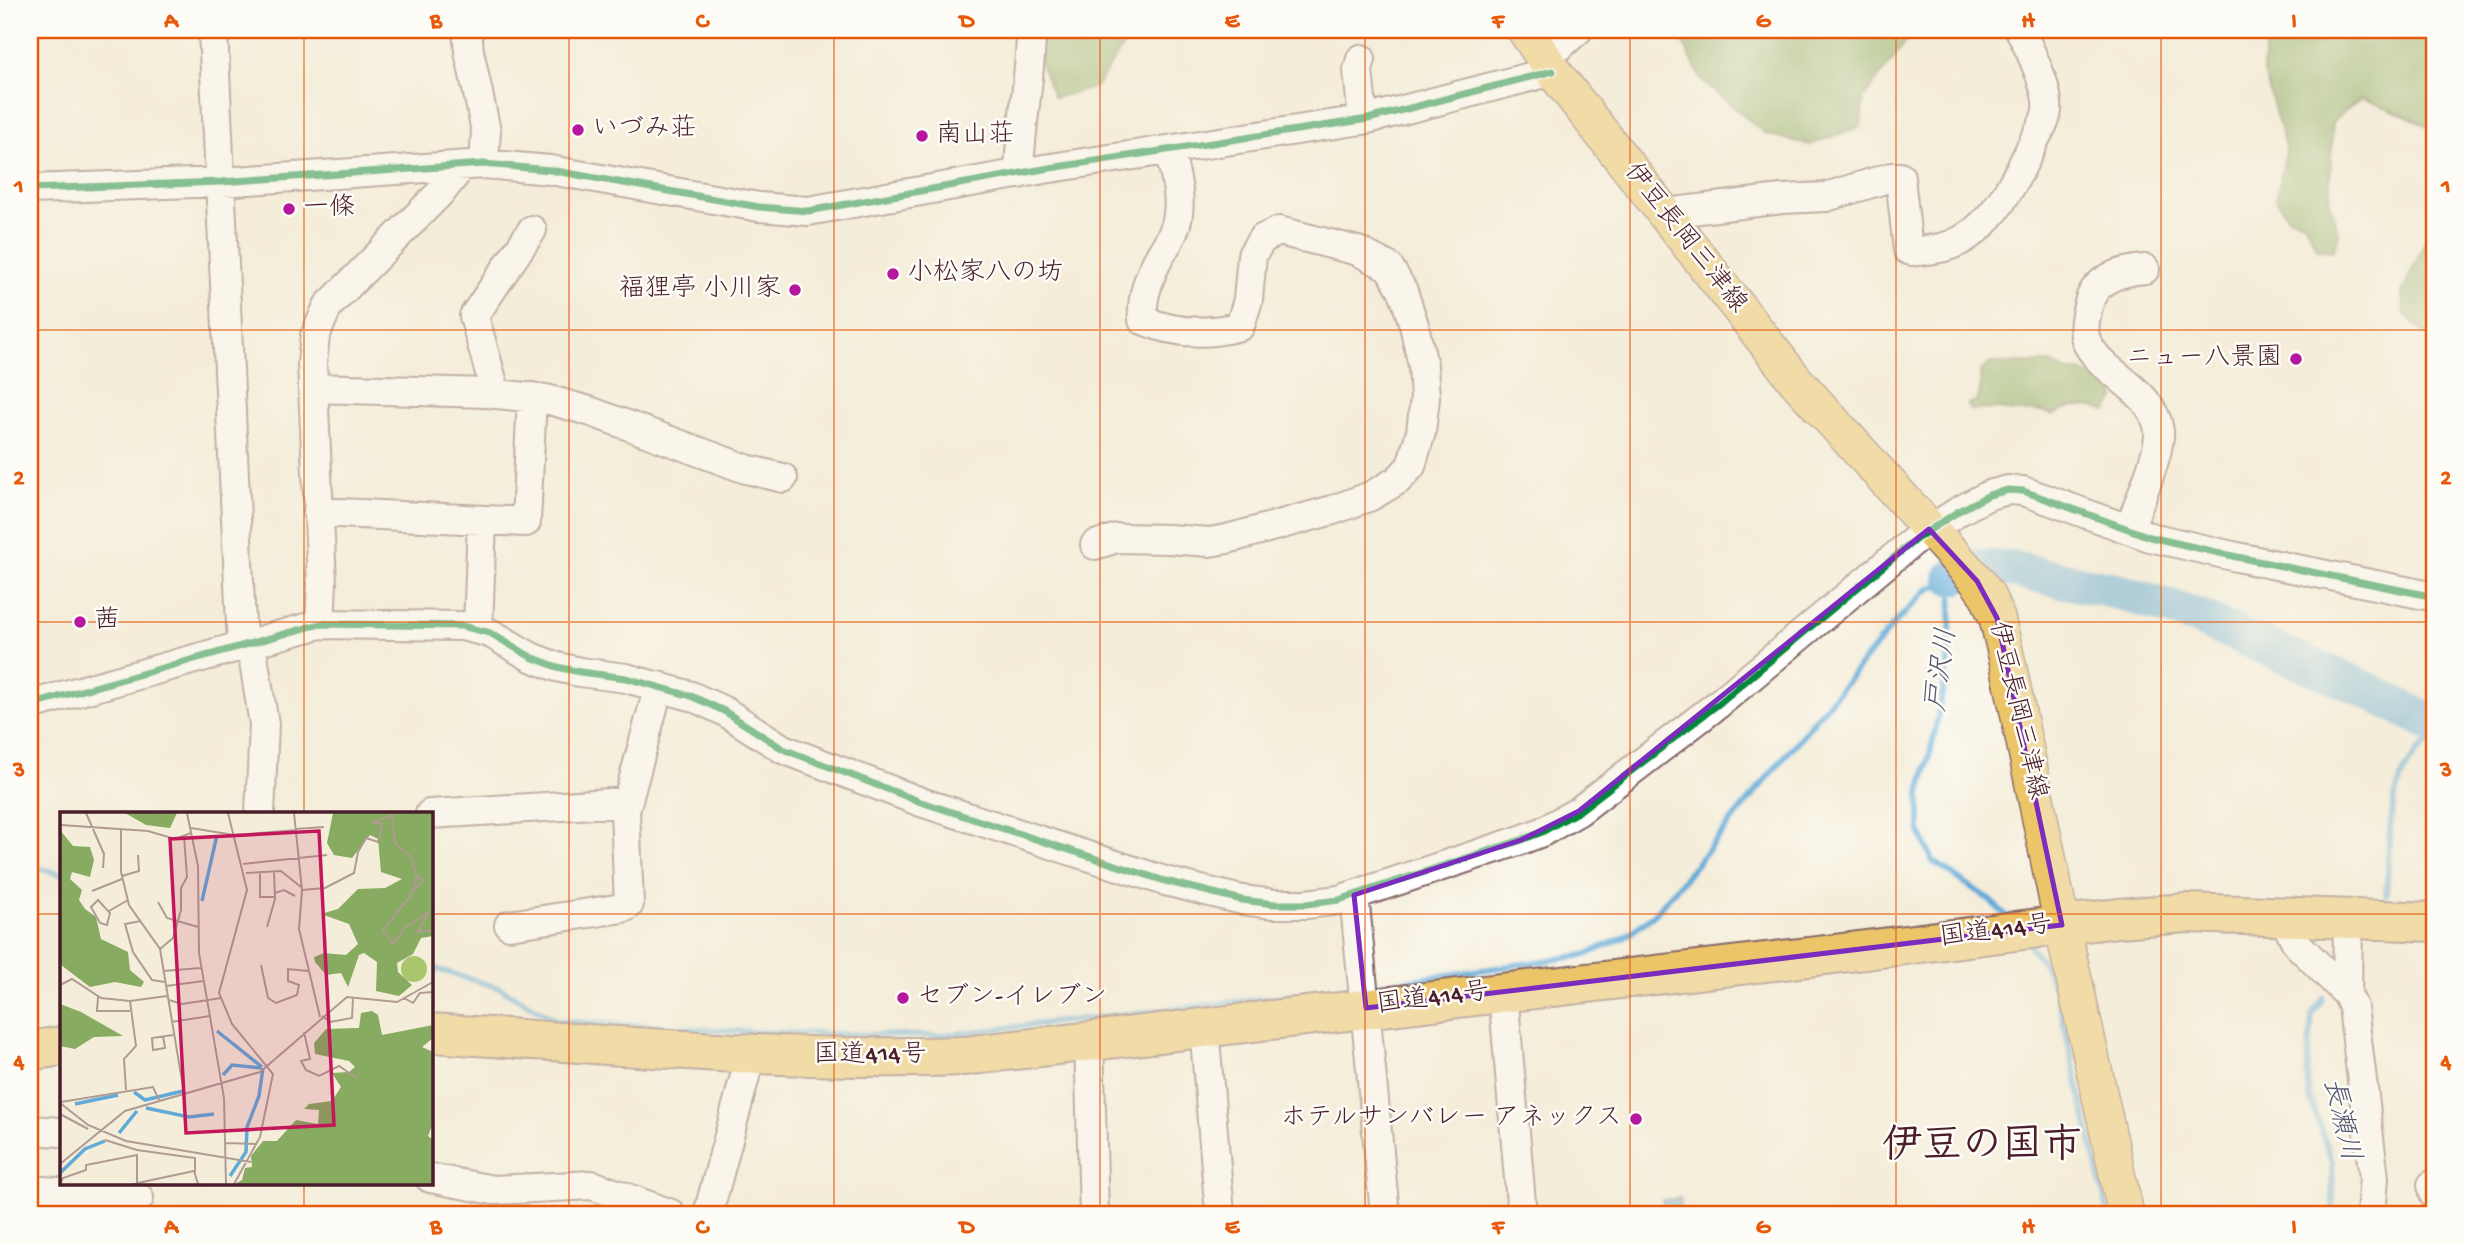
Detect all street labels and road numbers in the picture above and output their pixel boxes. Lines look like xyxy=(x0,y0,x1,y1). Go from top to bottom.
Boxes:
street label: 伊豆長岡三津線 xyxy=(1616,157,1753,320)
street label: 伊豆長岡三津線 xyxy=(1980,619,2053,803)
street label: 国道414号 xyxy=(1938,910,2054,955)
street label: 国道414号 xyxy=(1375,977,1491,1022)
street label: 国道414号 xyxy=(813,1040,927,1072)

